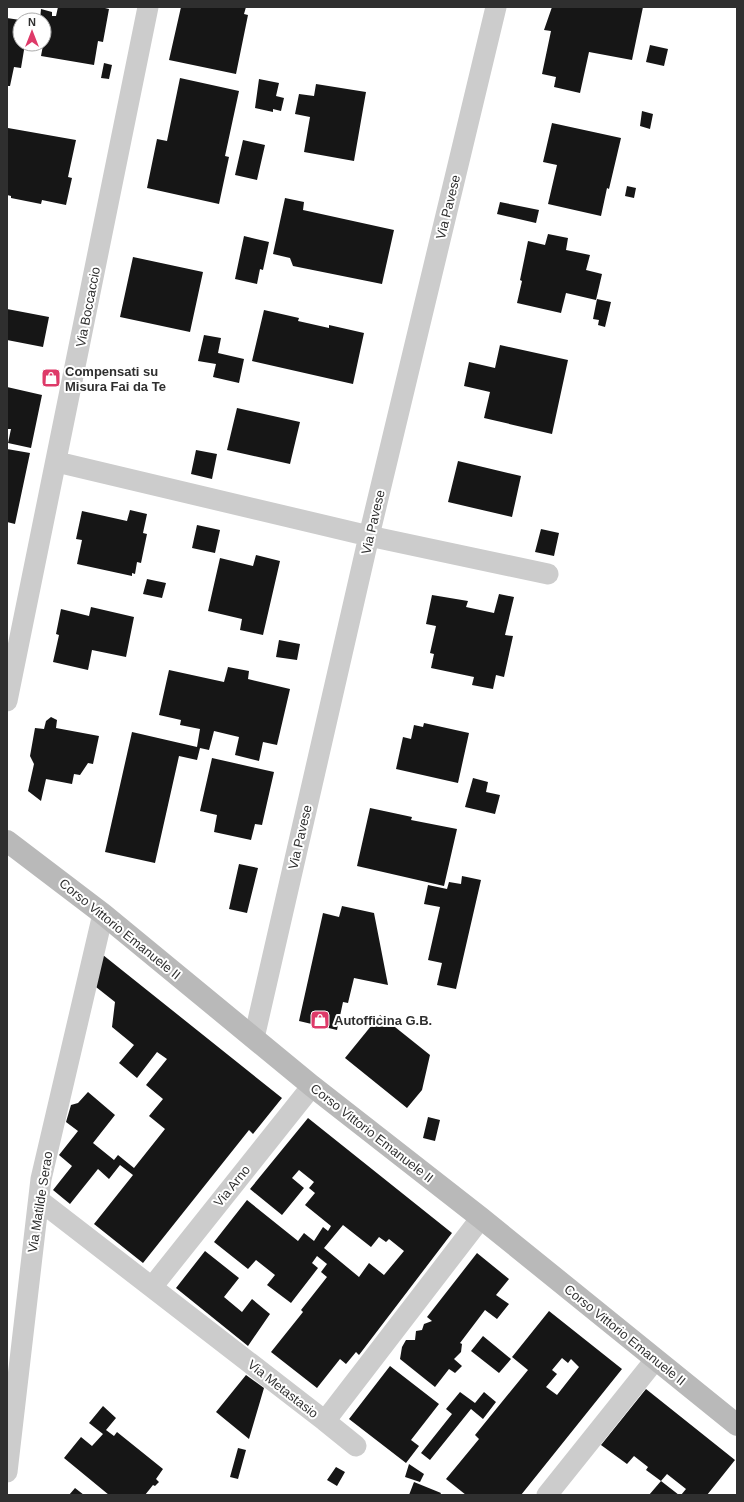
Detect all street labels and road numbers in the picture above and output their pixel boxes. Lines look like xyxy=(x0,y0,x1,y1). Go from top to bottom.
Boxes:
street label: Via Pavese xyxy=(433,173,463,241)
street label: Via Boccaccio xyxy=(73,266,103,348)
street label: Via Pavese xyxy=(358,488,388,556)
street label: Via Pavese xyxy=(285,803,315,871)
street label: Corso Vittorio Emanuele II xyxy=(56,876,184,982)
street label: Corso Vittorio Emanuele II xyxy=(308,1080,436,1186)
street label: Via Matilde Serao xyxy=(25,1150,55,1254)
street label: Via Arno xyxy=(211,1162,253,1210)
street label: Corso Vittorio Emanuele II xyxy=(561,1282,689,1388)
street label: Via Metastasio xyxy=(245,1357,321,1421)

